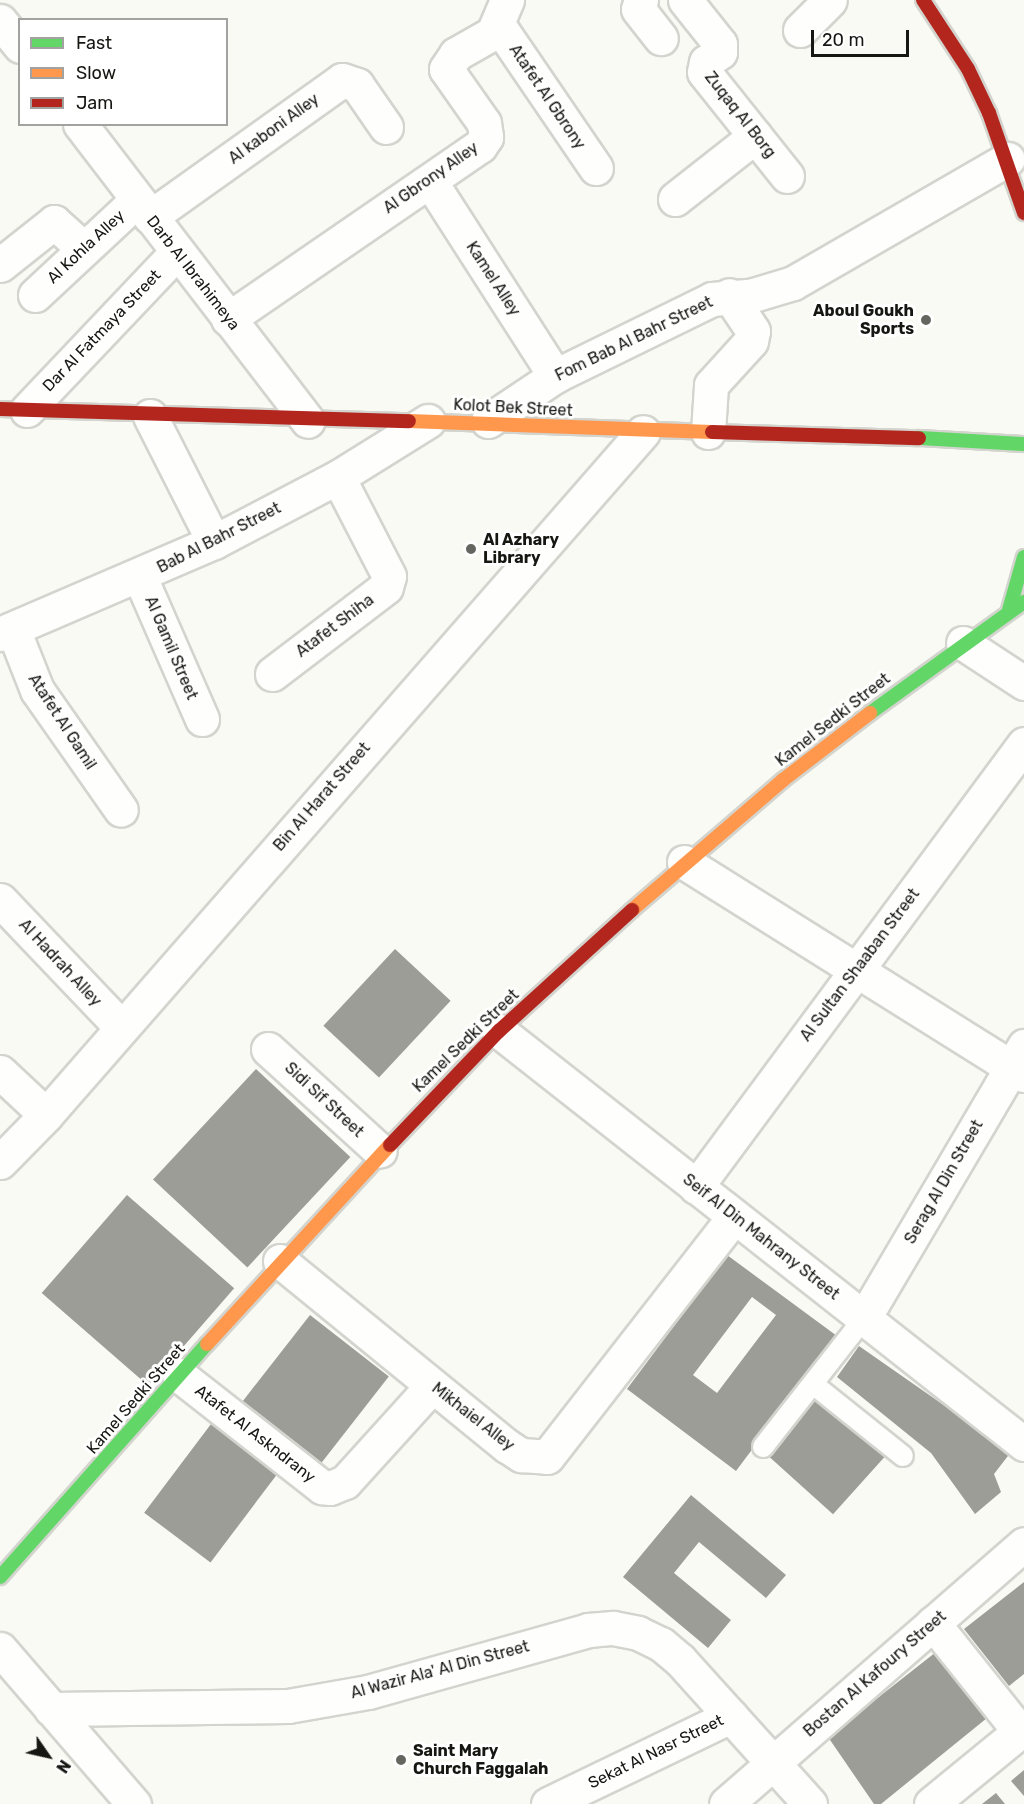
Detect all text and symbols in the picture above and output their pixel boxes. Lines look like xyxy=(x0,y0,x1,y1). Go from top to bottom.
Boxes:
legend xyxy=(18,18,228,126)
scale bar xyxy=(814,18,912,56)
text: 20 m xyxy=(822,29,864,51)
text: Fast xyxy=(76,32,112,54)
street label: Atafet Al Gbrony xyxy=(505,41,589,153)
text: Slow xyxy=(76,62,116,84)
street label: Zuqaq Al Borg xyxy=(700,68,780,162)
street label: Al kaboni Alley xyxy=(225,90,323,168)
text: Jam xyxy=(76,92,113,114)
street label: Al Gbrony Alley xyxy=(380,138,482,218)
street label: Al Kohla Alley xyxy=(43,206,129,288)
street label: Darb Al Ibrahimeya xyxy=(142,212,244,334)
street label: Kamel Alley xyxy=(462,238,524,320)
street label: Dar Al Fatmaya Street xyxy=(39,266,165,396)
street label: Fom Bab Al Bahr Street xyxy=(552,292,716,386)
place label: Aboul Goukh Sports xyxy=(813,301,914,339)
marker: Aboul Goukh Sports xyxy=(919,313,933,327)
street label: Kolot Bek Street xyxy=(453,395,573,421)
street label: Bab Al Bahr Street xyxy=(154,498,284,578)
place label: Al Azhary Library xyxy=(483,530,559,568)
marker: Al Azhary Library xyxy=(464,542,478,556)
street label: Atafet Shiha xyxy=(292,590,378,662)
street label: Al Gamil Street xyxy=(141,593,201,703)
street label: Kamel Sedki Street xyxy=(772,669,894,771)
street label: Atafet Al Gamil xyxy=(24,670,100,774)
street label: Bin Al Harat Street xyxy=(269,739,375,855)
street label: Al Sultan Shaaban Street xyxy=(796,885,924,1045)
street label: Al Hadrah Alley xyxy=(15,915,105,1011)
street label: Kamel Sedki Street xyxy=(409,985,523,1097)
street label: Sidi Sif Street xyxy=(280,1058,368,1142)
street label: Serag Al Din Street xyxy=(901,1116,987,1248)
street label: Seif Al Din Mahrany Street xyxy=(678,1170,844,1304)
street label: Kamel Sedki Street xyxy=(83,1340,189,1458)
street label: Mikhaiel Alley xyxy=(428,1379,518,1455)
street label: Atafet Al Askndrany xyxy=(191,1381,319,1487)
street label: Bostan Al Kafoury Street xyxy=(799,1607,951,1741)
street label: Al Wazir Ala' Al Din Street xyxy=(348,1637,532,1703)
street label: Sekat Al Nasr Street xyxy=(585,1711,727,1793)
north arrow xyxy=(18,1726,78,1786)
place label: Saint Mary Church Faggalah xyxy=(413,1741,548,1779)
marker: Saint Mary Church Faggalah xyxy=(394,1753,408,1767)
text: N xyxy=(52,1756,74,1776)

